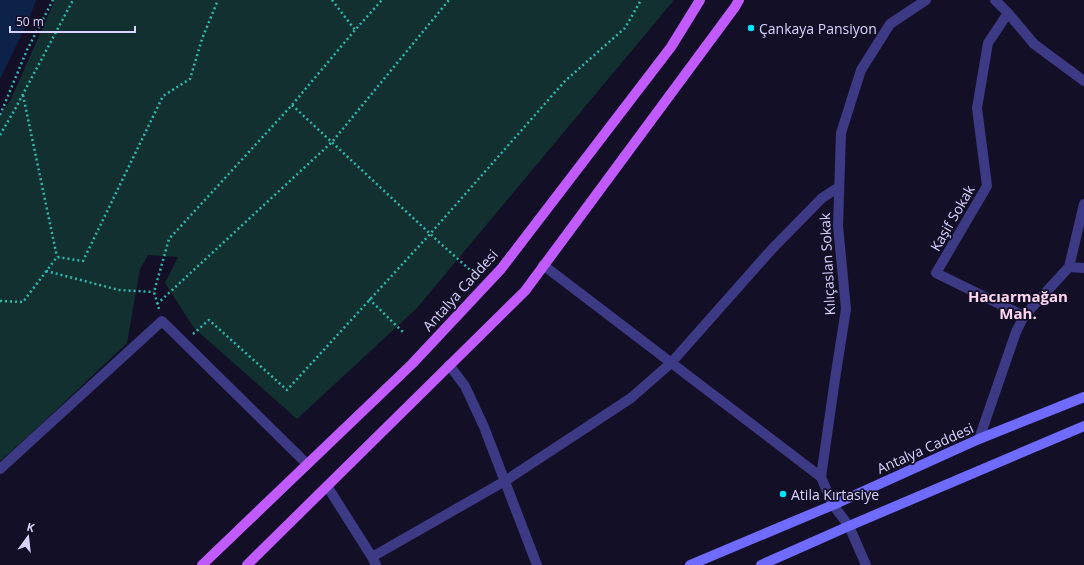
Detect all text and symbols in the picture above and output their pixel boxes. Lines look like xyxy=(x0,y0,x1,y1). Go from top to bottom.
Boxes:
scale bar xyxy=(10,8,135,34)
text: 50 m xyxy=(16,13,44,30)
place label: Çankaya Pansiyon xyxy=(759,19,877,38)
marker: Çankaya Pansiyon xyxy=(746,23,756,33)
street label: Kaşif Sokak xyxy=(925,181,979,255)
street label: Kılıçaslan Sokak xyxy=(815,212,839,316)
street label: Antalya Caddesi xyxy=(418,245,502,335)
district label: Hacıarmağan Mah. xyxy=(968,286,1068,323)
street label: Antalya Caddesi xyxy=(874,418,976,478)
place label: Atila Kırtasiye xyxy=(791,485,879,504)
marker: Atila Kırtasiye xyxy=(778,489,788,499)
north arrow xyxy=(8,517,48,557)
text: K xyxy=(25,519,37,535)

